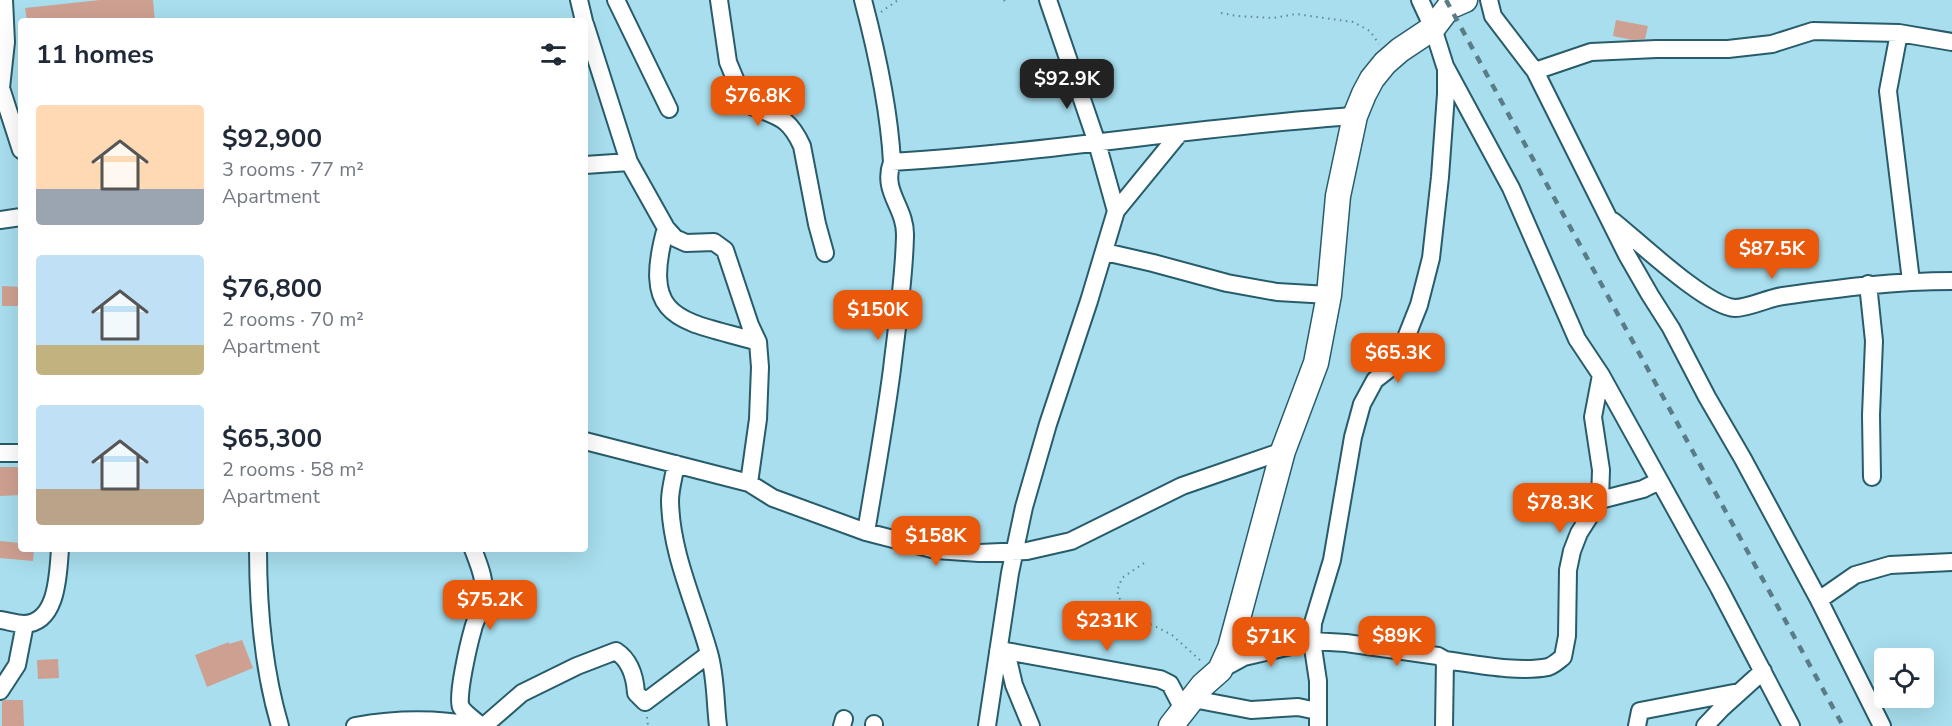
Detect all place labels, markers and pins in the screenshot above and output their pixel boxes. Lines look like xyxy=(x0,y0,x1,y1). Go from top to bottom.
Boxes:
pin: $92.9K xyxy=(1018,59,1116,110)
pin: $76.8K xyxy=(709,76,807,127)
pin: $87.5K xyxy=(1723,229,1821,280)
pin: $150K xyxy=(836,290,920,341)
pin: $65.3K xyxy=(1349,333,1447,384)
pin: $78.3K xyxy=(1511,483,1609,534)
pin: $158K xyxy=(894,516,978,567)
pin: $75.2K xyxy=(441,580,539,631)
pin: $231K xyxy=(1065,601,1149,652)
pin: $89K xyxy=(1361,616,1433,667)
pin: $71K xyxy=(1235,617,1307,668)

